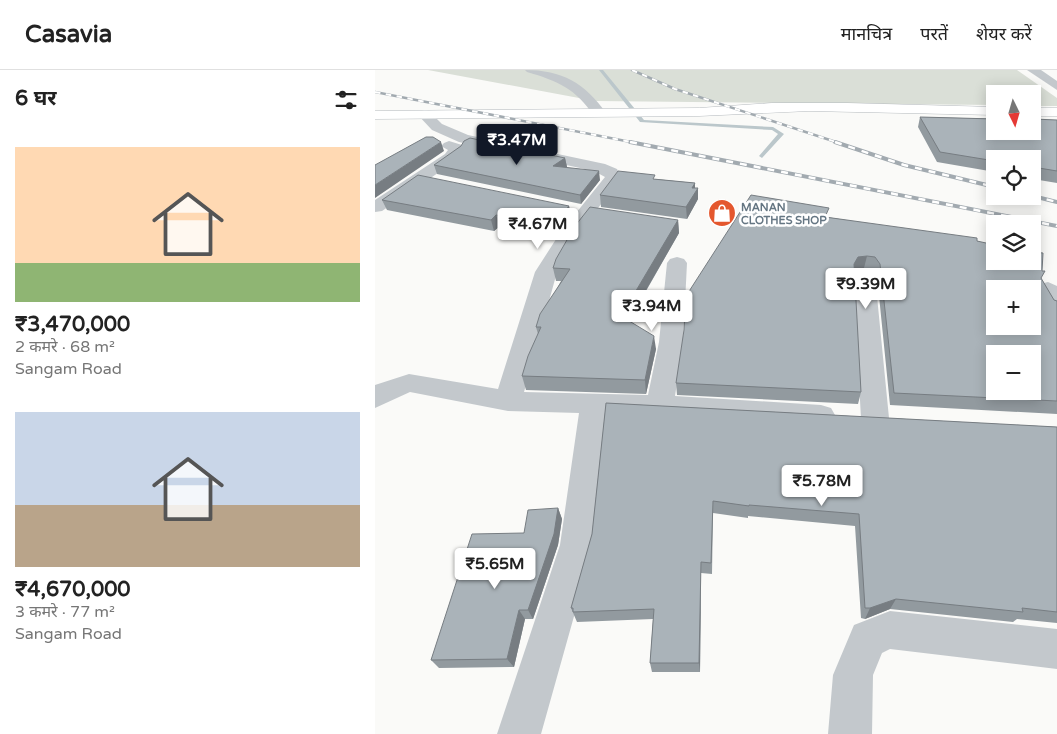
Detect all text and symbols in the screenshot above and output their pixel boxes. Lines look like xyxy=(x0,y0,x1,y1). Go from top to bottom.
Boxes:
text: Casavia xyxy=(25,20,112,49)
text: मानचित्र xyxy=(841,23,892,45)
text: परतें xyxy=(920,23,948,45)
text: शेयर करें xyxy=(976,23,1032,45)
north arrow xyxy=(986,85,1041,140)
map controls xyxy=(986,85,1041,400)
text: 6 घर xyxy=(15,86,57,111)
icon: filters xyxy=(332,86,360,114)
pin: ₹3.47M xyxy=(476,124,558,166)
text: ₹3.47M xyxy=(488,130,546,150)
button: locate xyxy=(986,150,1041,205)
icon: home xyxy=(143,179,233,269)
shop icon: MANAN CLOTHES SHOP xyxy=(707,198,737,228)
place label: MANAN CLOTHES SHOP xyxy=(741,201,827,227)
pin: ₹4.67M xyxy=(497,208,579,250)
text: ₹4.67M xyxy=(508,214,568,234)
button: layers xyxy=(986,215,1041,270)
pin: ₹9.39M xyxy=(825,268,907,310)
text: ₹9.39M xyxy=(836,274,896,294)
button: + xyxy=(986,280,1041,335)
pin: ₹3.94M xyxy=(611,290,693,332)
text: ₹3.94M xyxy=(622,296,682,316)
text: ₹3,470,000 xyxy=(15,312,130,337)
text: 2 कमरे · 68 m² xyxy=(15,337,115,357)
button: − xyxy=(986,345,1041,400)
text: Sangam Road xyxy=(15,359,122,379)
icon: home xyxy=(143,444,233,534)
pin: ₹5.78M xyxy=(781,464,863,507)
text: ₹5.78M xyxy=(793,471,851,491)
pin: ₹5.65M xyxy=(454,548,536,590)
text: ₹5.65M xyxy=(466,554,524,574)
text: ₹4,670,000 xyxy=(15,577,131,602)
text: 3 कमरे · 77 m² xyxy=(15,602,115,622)
text: Sangam Road xyxy=(15,624,122,644)

